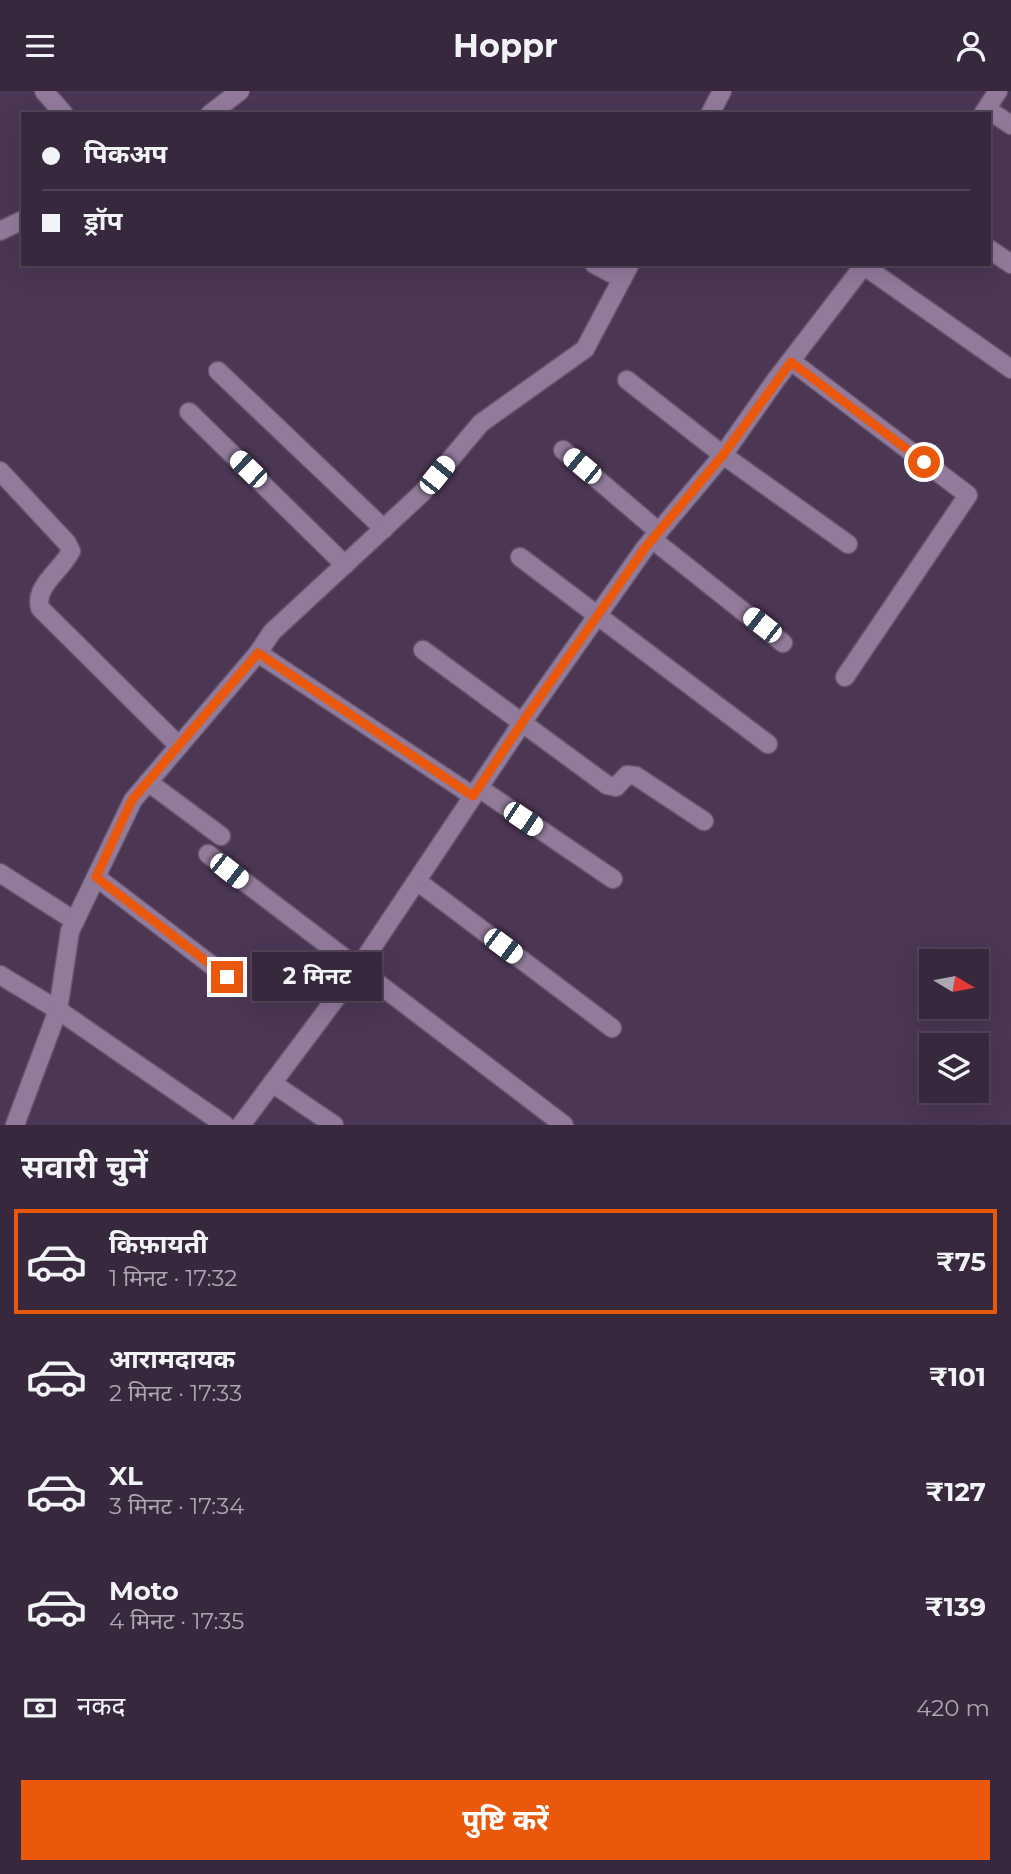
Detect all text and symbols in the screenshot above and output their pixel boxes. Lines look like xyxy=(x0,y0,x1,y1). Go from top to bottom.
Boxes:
text: Hoppr xyxy=(453,26,558,65)
icon: menu xyxy=(21,27,59,65)
icon: person xyxy=(952,27,990,65)
text: पिकअप xyxy=(84,138,167,170)
text: ड्रॉप xyxy=(84,205,122,237)
car xyxy=(560,444,605,488)
route start xyxy=(908,446,940,478)
car xyxy=(226,447,271,491)
car xyxy=(416,452,459,498)
car xyxy=(739,604,786,646)
car xyxy=(500,799,547,839)
car xyxy=(206,850,253,892)
car xyxy=(480,925,527,967)
north arrow xyxy=(919,949,989,1019)
map controls xyxy=(919,949,989,1103)
callout: 2 मिनट xyxy=(252,953,381,1001)
route end xyxy=(211,961,243,993)
text: 2 मिनट xyxy=(283,962,351,990)
button: layers xyxy=(919,1033,989,1103)
text: सवारी चुनें xyxy=(21,1147,148,1186)
text: किफ़ायती xyxy=(109,1228,208,1260)
icon: car xyxy=(25,1230,88,1293)
text: ₹75 xyxy=(936,1246,986,1278)
text: 1 मिनट · 17:32 xyxy=(109,1264,237,1292)
text: आरामदायक xyxy=(109,1343,235,1375)
icon: car xyxy=(25,1345,88,1408)
text: ₹101 xyxy=(929,1361,986,1393)
text: 2 मिनट · 17:33 xyxy=(109,1379,242,1407)
icon: car xyxy=(25,1460,88,1523)
text: XL xyxy=(109,1460,143,1492)
text: ₹127 xyxy=(925,1476,986,1508)
text: 3 मिनट · 17:34 xyxy=(109,1492,244,1520)
icon: car xyxy=(25,1575,88,1638)
text: Moto xyxy=(109,1575,179,1607)
text: ₹139 xyxy=(925,1591,986,1623)
text: 4 मिनट · 17:35 xyxy=(109,1607,244,1635)
icon: cash xyxy=(21,1689,59,1727)
text: नकद xyxy=(77,1690,125,1722)
text: 420 m xyxy=(916,1694,990,1722)
button: पुष्टि करें xyxy=(21,1780,990,1860)

